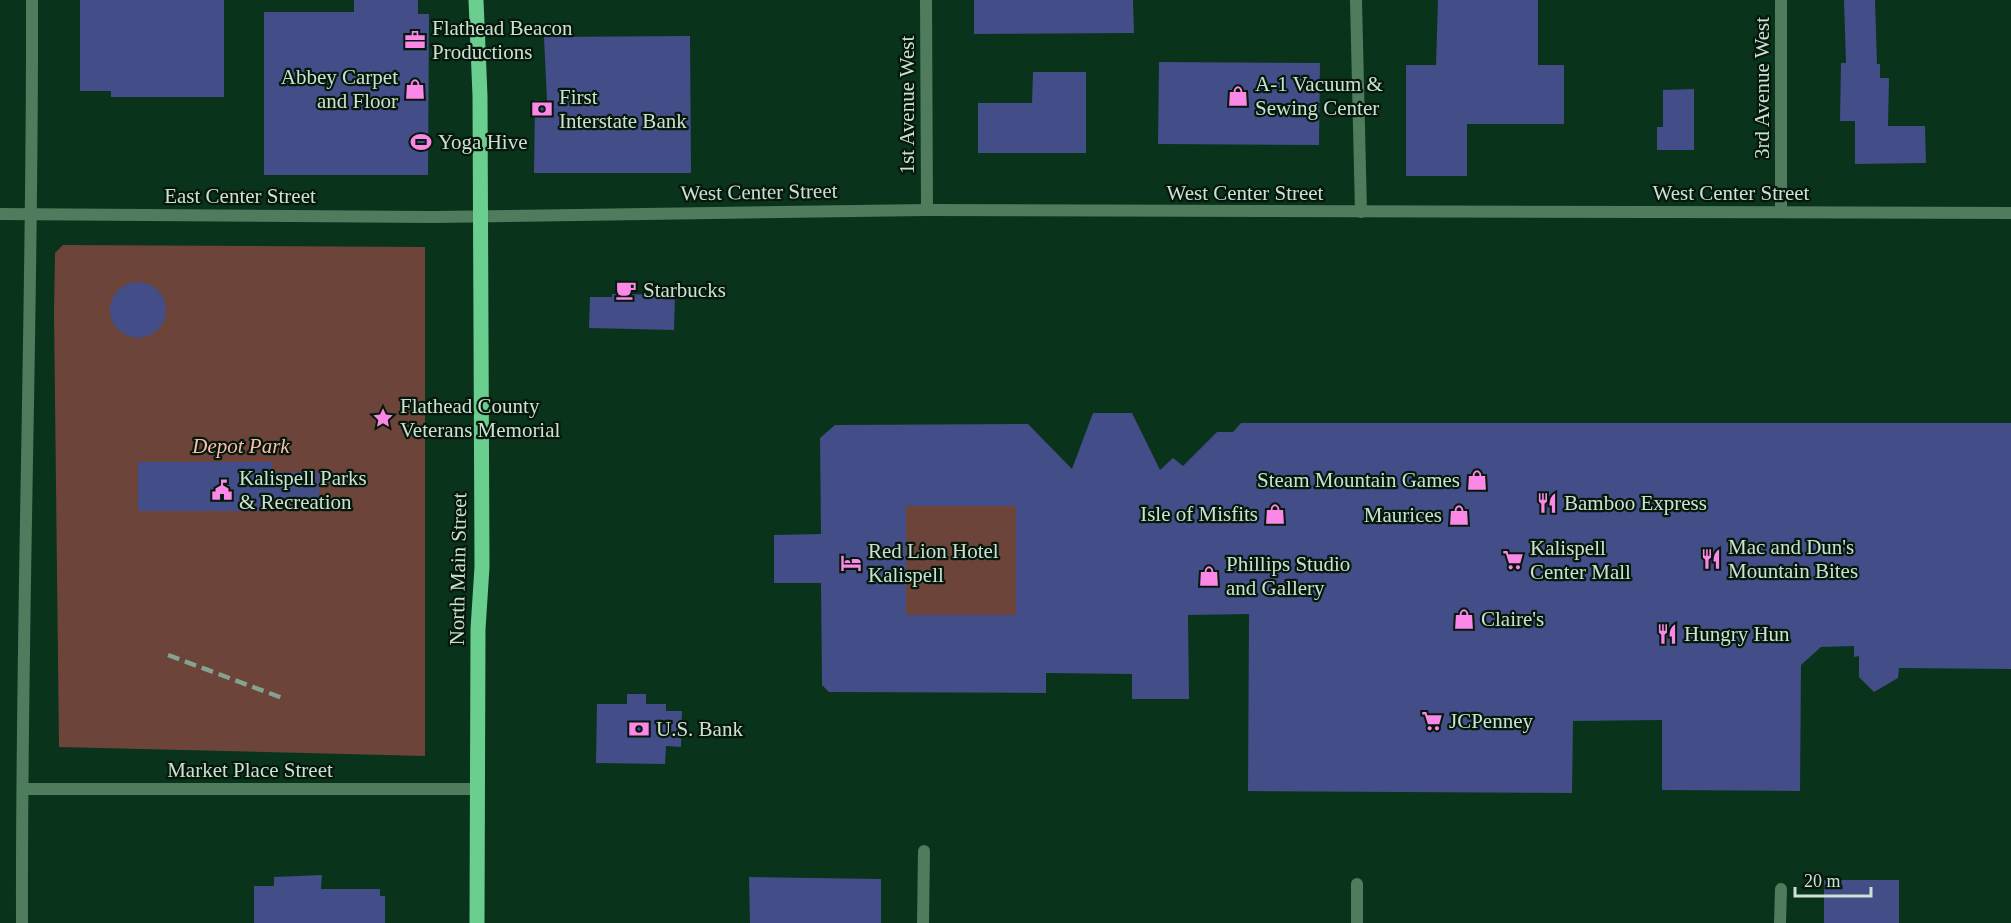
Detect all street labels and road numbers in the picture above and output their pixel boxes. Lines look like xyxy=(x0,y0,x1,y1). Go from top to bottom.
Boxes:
street label: 3rd Avenue West xyxy=(1750,17,1774,159)
street label: 1st Avenue West xyxy=(895,35,919,174)
street label: West Center Street xyxy=(680,179,838,205)
street label: West Center Street xyxy=(1167,181,1324,205)
street label: West Center Street xyxy=(1653,181,1810,205)
street label: East Center Street xyxy=(164,184,316,208)
street label: North Main Street xyxy=(445,492,471,646)
street label: Market Place Street xyxy=(167,758,333,782)

